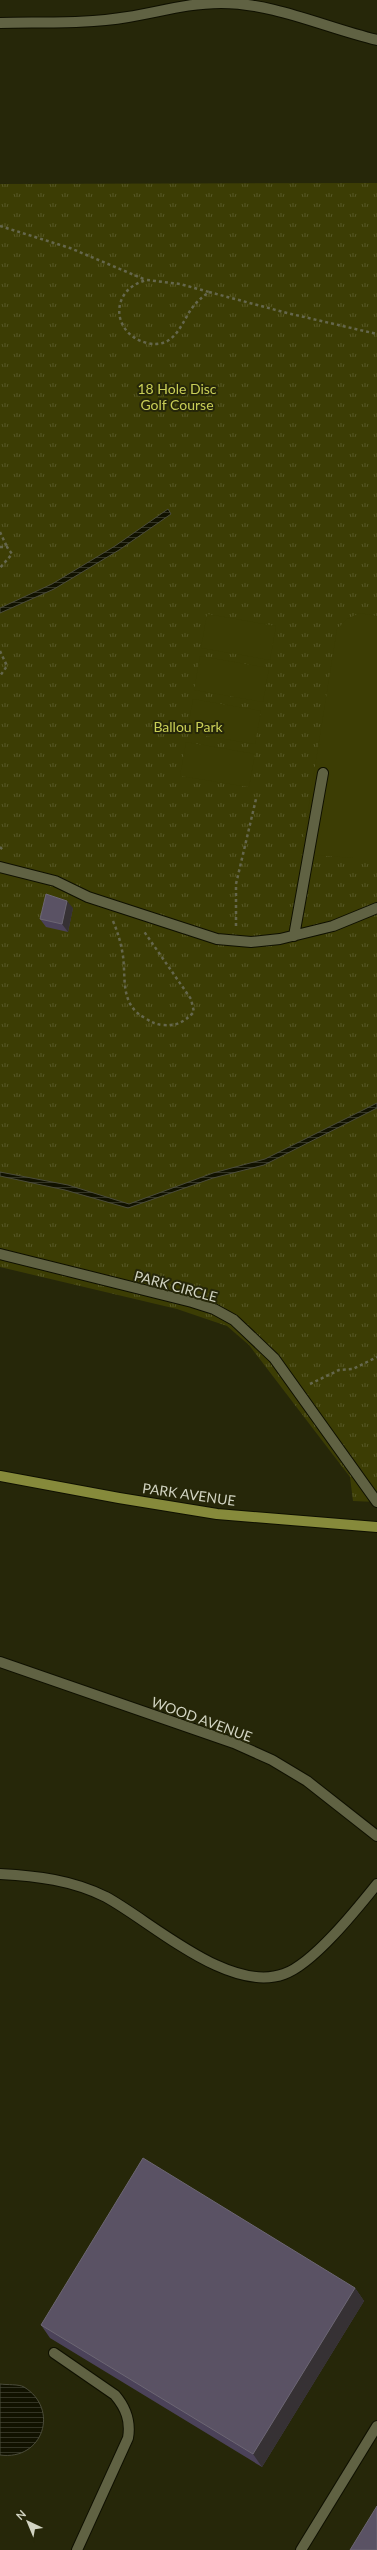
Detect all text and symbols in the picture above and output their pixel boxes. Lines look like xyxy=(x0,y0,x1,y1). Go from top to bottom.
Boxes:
park label: 18 Hole Disc Golf Course xyxy=(137,380,217,413)
park label: Ballou Park xyxy=(153,718,223,735)
street label: PARK CIRCLE xyxy=(133,1267,219,1305)
street label: PARK AVENUE xyxy=(141,1479,237,1509)
street label: WOOD AVENUE xyxy=(149,1693,255,1745)
north arrow xyxy=(8,2502,48,2542)
text: N xyxy=(13,2507,28,2522)

